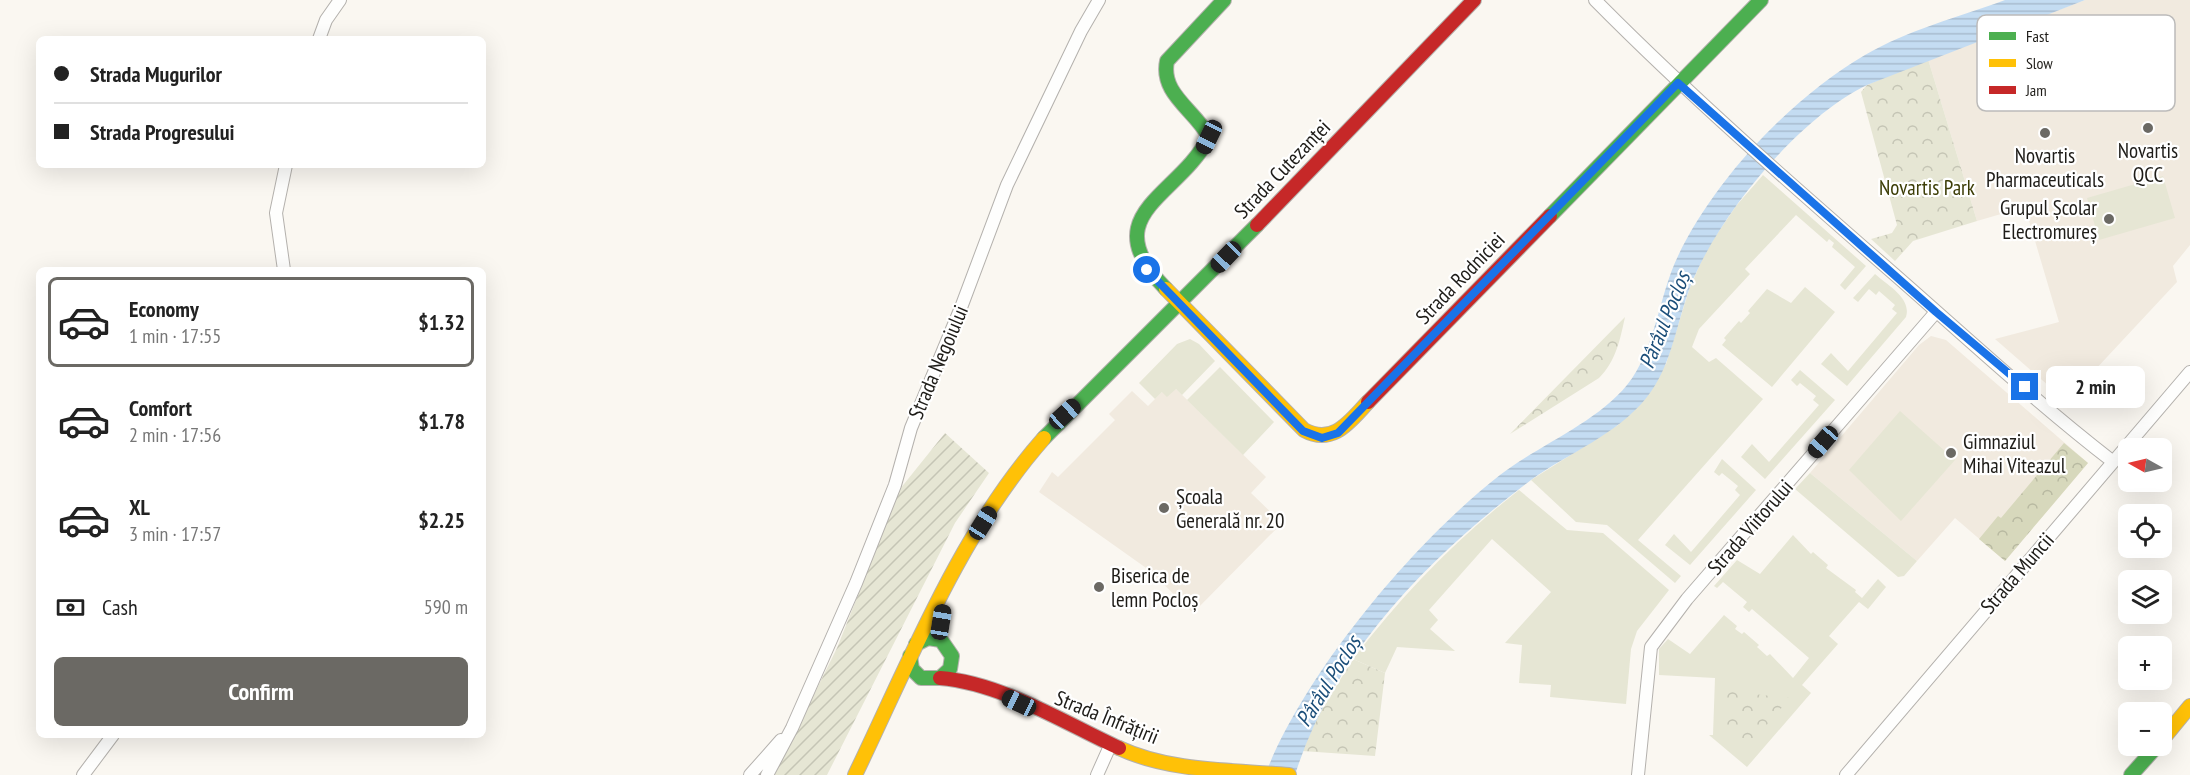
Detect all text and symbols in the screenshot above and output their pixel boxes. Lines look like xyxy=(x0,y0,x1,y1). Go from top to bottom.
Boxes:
legend xyxy=(1977,15,2175,111)
text: Fast xyxy=(2026,26,2049,46)
text: Slow xyxy=(2026,53,2053,73)
text: Strada Mugurilor xyxy=(90,60,222,88)
text: Jam xyxy=(2025,80,2047,100)
street label: Strada Cutezanței xyxy=(1228,114,1336,224)
car xyxy=(1193,117,1225,157)
text: Strada Progresului xyxy=(90,118,234,146)
marker: Novartis QCC xyxy=(2141,121,2155,135)
marker: Novartis Pharmaceuticals xyxy=(2038,126,2052,140)
place label: Novartis QCC xyxy=(2118,137,2178,188)
place label: Novartis Pharmaceuticals xyxy=(1986,142,2104,193)
park label: Novartis Park xyxy=(1879,174,1975,201)
place label: Grupul Școlar Electromureș xyxy=(2000,194,2097,245)
marker: Grupul Școlar Electromureș xyxy=(2102,212,2116,226)
street label: Strada Rodniciei xyxy=(1410,226,1510,330)
car xyxy=(1207,238,1245,276)
route start xyxy=(1133,256,1160,283)
water label: Pârâul Pocloș xyxy=(1632,265,1697,372)
icon: car xyxy=(57,295,111,349)
text: Economy xyxy=(129,295,199,323)
street label: Strada Negoiului xyxy=(902,301,974,423)
text: $1.32 xyxy=(418,308,465,336)
text: 1 min · 17:55 xyxy=(129,323,221,349)
callout: 2 min xyxy=(2046,366,2145,408)
route end xyxy=(2011,373,2038,400)
text: 2 min xyxy=(2075,374,2116,400)
icon: car xyxy=(57,394,111,448)
text: Comfort xyxy=(129,394,192,422)
car xyxy=(1046,395,1084,433)
text: $1.78 xyxy=(418,407,465,435)
text: 2 min · 17:56 xyxy=(129,422,221,448)
car xyxy=(1804,423,1842,461)
place label: Gimnaziul Mihai Viteazul xyxy=(1963,428,2066,479)
north arrow xyxy=(2118,438,2172,492)
map controls xyxy=(2118,438,2172,756)
marker: Gimnaziul Mihai Viteazul xyxy=(1944,446,1958,460)
street label: Strada Viitorului xyxy=(1701,474,1799,580)
place label: Școala Generală nr. 20 xyxy=(1176,483,1284,534)
icon: car xyxy=(57,493,111,547)
text: XL xyxy=(129,493,150,521)
marker: Școala Generală nr. 20 xyxy=(1157,501,1171,515)
car xyxy=(966,503,1000,543)
button: locate xyxy=(2118,504,2172,558)
text: $2.25 xyxy=(418,506,465,534)
text: 3 min · 17:57 xyxy=(129,521,221,547)
street label: Strada Muncii xyxy=(1974,527,2060,619)
place label: Biserica de lemn Pocloș xyxy=(1111,562,1198,613)
button: layers xyxy=(2118,570,2172,624)
marker: Biserica de lemn Pocloș xyxy=(1092,580,1106,594)
icon: cash xyxy=(54,591,87,624)
text: Cash xyxy=(102,593,138,621)
text: 590 m xyxy=(424,594,468,620)
car xyxy=(929,603,953,641)
water label: Pârâul Pocloș xyxy=(1289,628,1368,731)
button: + xyxy=(2118,636,2172,690)
button: Confirm xyxy=(54,657,468,726)
street label: Strada Înfrățirii xyxy=(1051,684,1163,750)
car xyxy=(999,687,1039,719)
button: − xyxy=(2118,702,2172,756)

